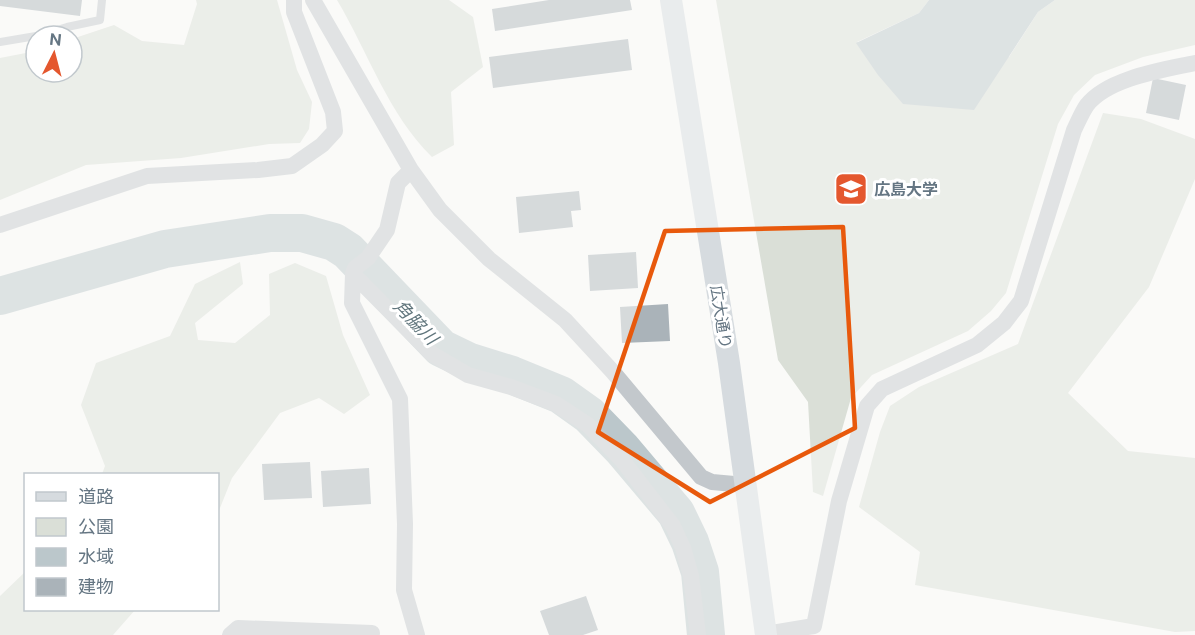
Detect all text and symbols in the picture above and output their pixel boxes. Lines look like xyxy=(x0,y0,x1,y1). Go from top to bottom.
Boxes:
north arrow xyxy=(24,24,84,84)
text: N xyxy=(48,29,63,50)
school or university icon: 広島大学 xyxy=(833,171,869,207)
place label: 広島大学 xyxy=(874,180,938,199)
street label: 広大通り xyxy=(707,284,735,350)
water label: 角脇川 xyxy=(390,295,444,350)
legend xyxy=(24,473,219,611)
text: 道路 xyxy=(78,486,114,507)
text: 公園 xyxy=(78,516,114,537)
text: 水域 xyxy=(78,546,114,567)
text: 建物 xyxy=(78,576,114,597)

